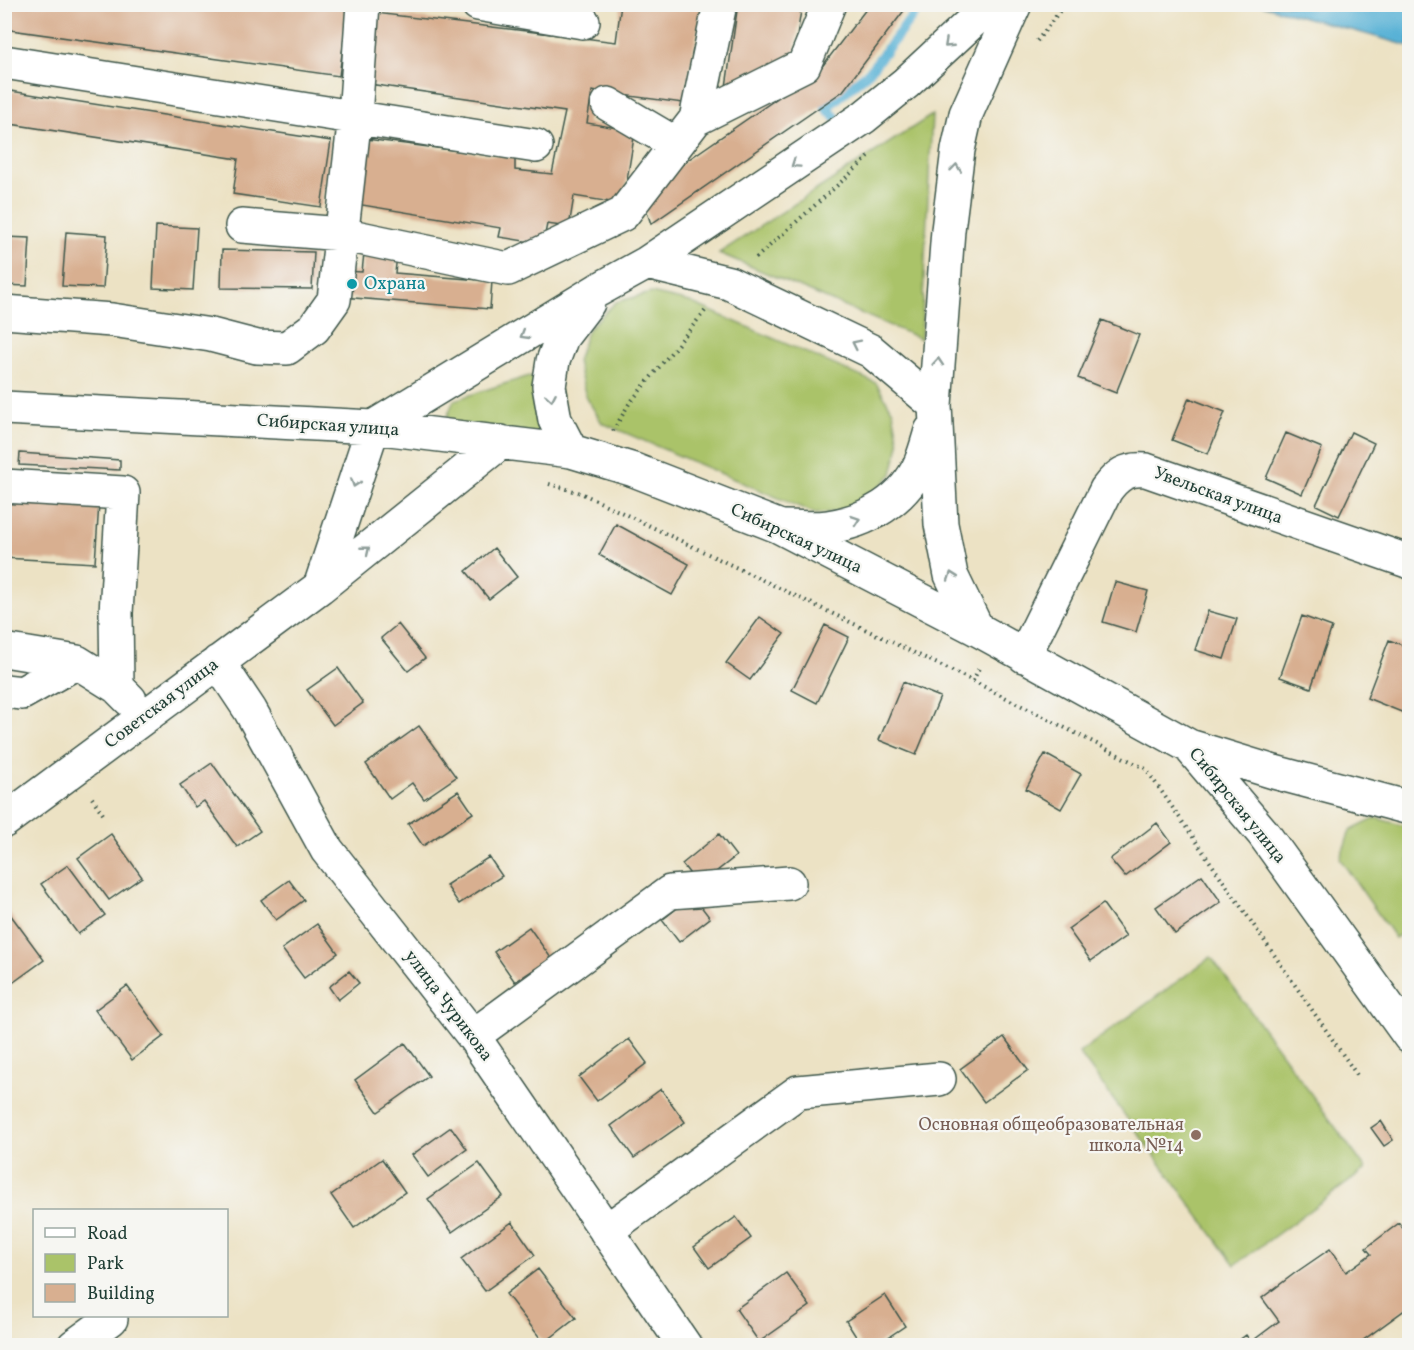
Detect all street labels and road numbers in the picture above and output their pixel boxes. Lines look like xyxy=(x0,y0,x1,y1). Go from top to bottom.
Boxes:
street label: Сибирская улица xyxy=(256,409,400,443)
street label: Увельская улица xyxy=(1150,461,1286,531)
street label: Сибирская улица xyxy=(726,498,866,580)
street label: Советская улица xyxy=(100,653,224,755)
street label: Сибирская улица xyxy=(1182,743,1292,869)
street label: улица Чурикова xyxy=(398,945,498,1067)

